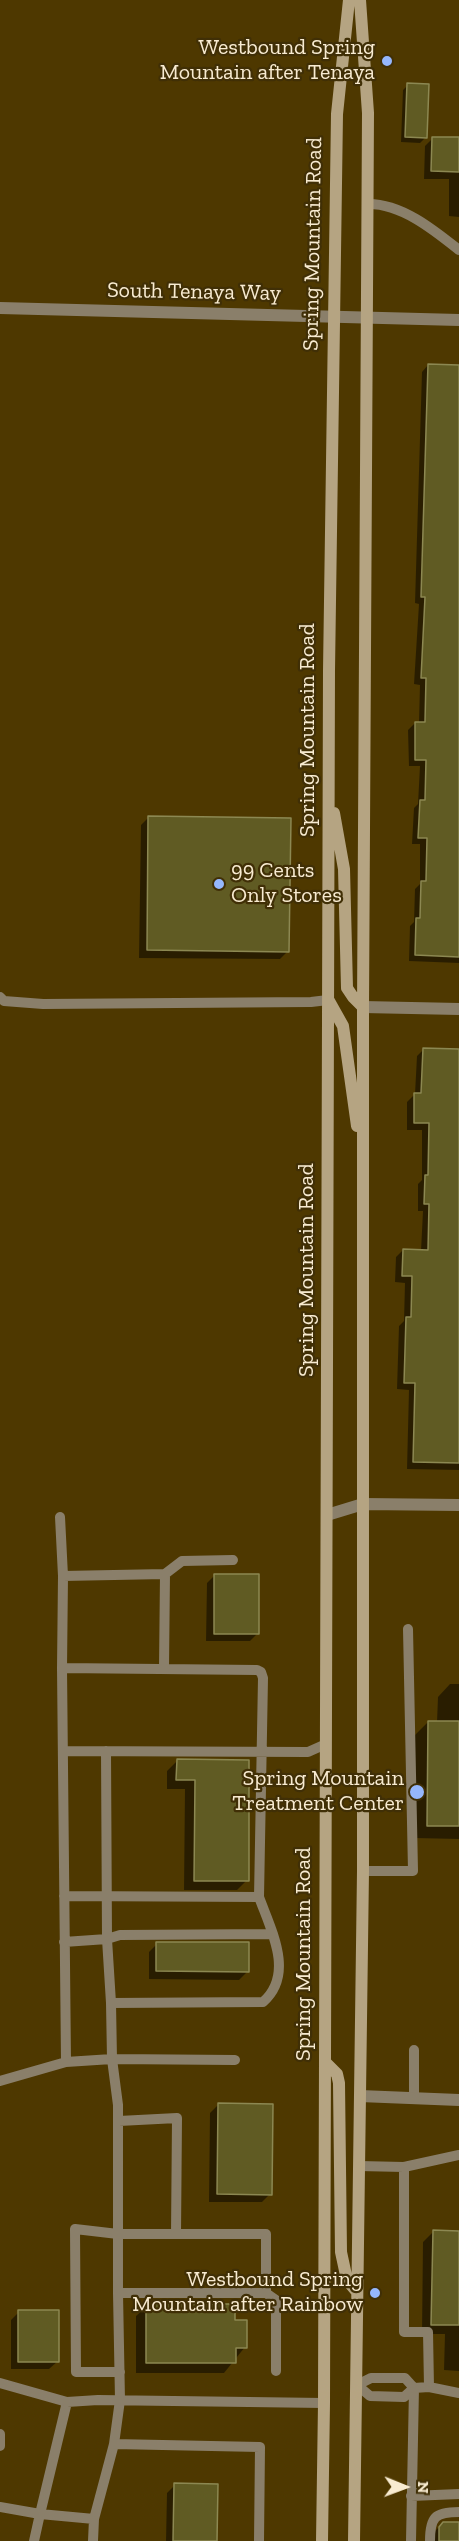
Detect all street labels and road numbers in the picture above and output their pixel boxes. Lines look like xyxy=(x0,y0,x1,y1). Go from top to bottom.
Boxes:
street label: Spring Mountain Road xyxy=(298,137,328,351)
street label: South Tenaya Way xyxy=(107,277,281,307)
street label: Spring Mountain Road xyxy=(295,623,321,837)
street label: Spring Mountain Road xyxy=(294,1163,320,1377)
street label: Spring Mountain Road xyxy=(291,1847,317,2061)

